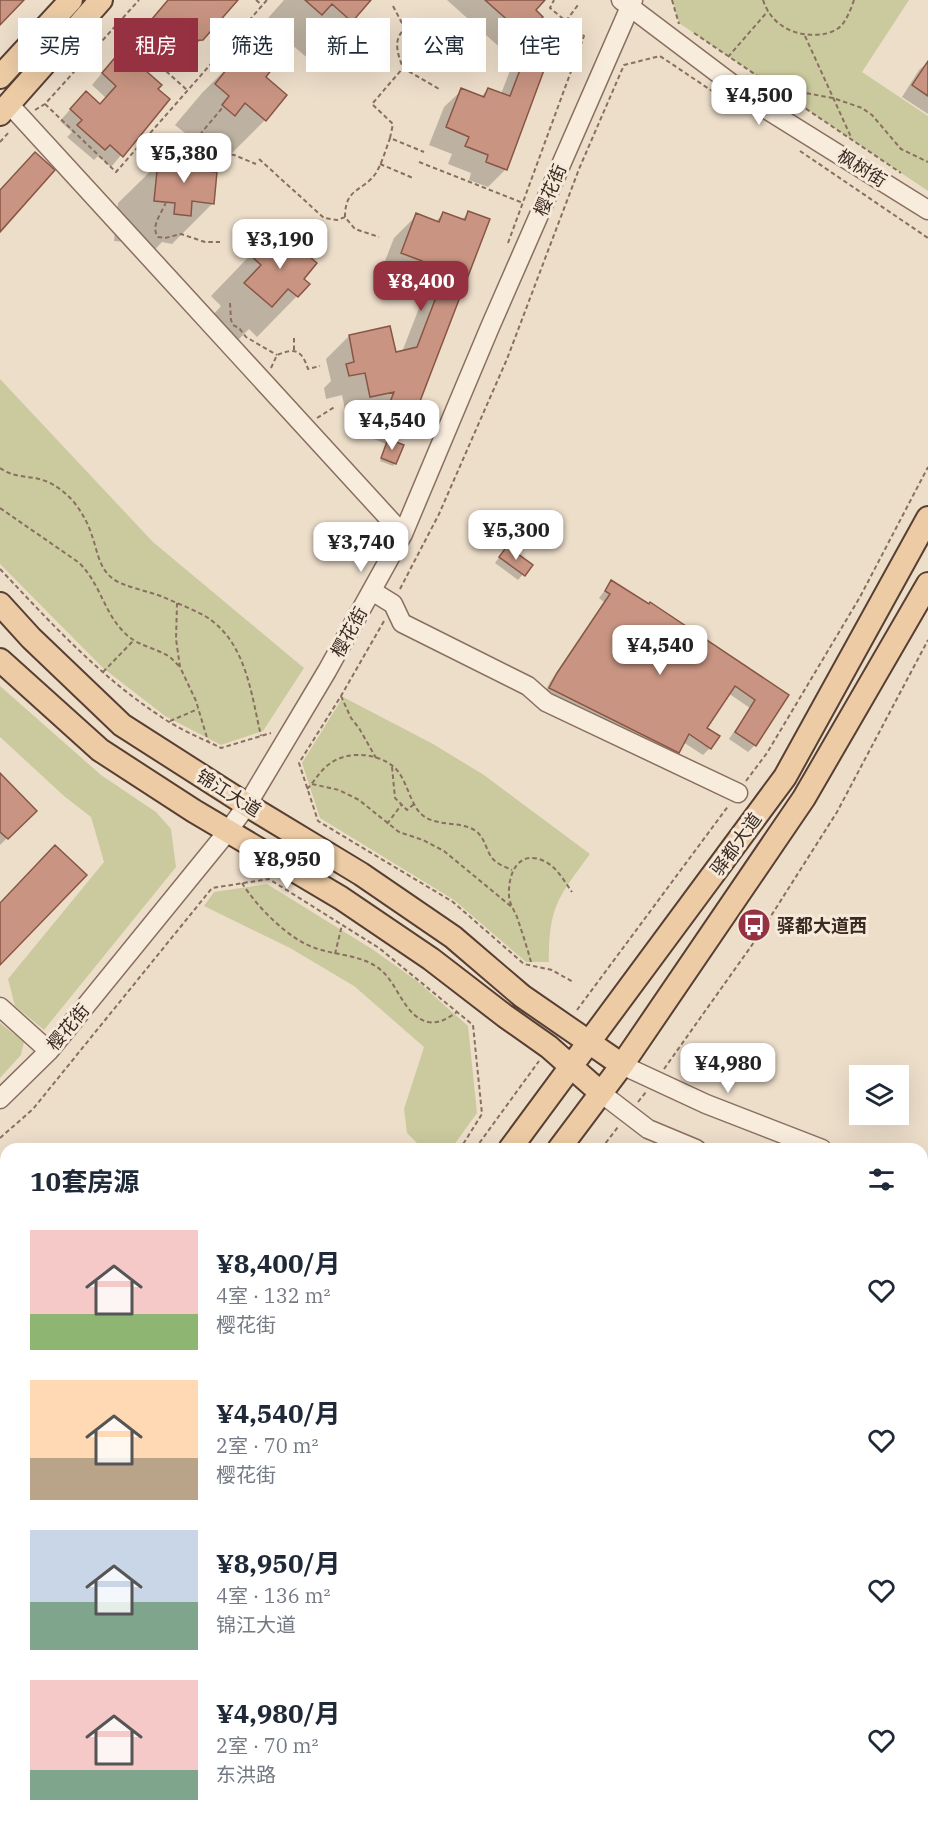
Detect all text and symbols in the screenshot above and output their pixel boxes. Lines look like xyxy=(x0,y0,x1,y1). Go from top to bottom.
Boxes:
chip: 买房 xyxy=(18,18,102,72)
chip: 租房 xyxy=(114,18,198,72)
chip: 筛选 xyxy=(210,18,294,72)
chip: 新上 xyxy=(306,18,390,72)
chip: 公寓 xyxy=(402,18,486,72)
chip: 住宅 xyxy=(498,18,582,72)
pin: ¥4,500 xyxy=(710,75,808,126)
text: ¥4,500 xyxy=(725,81,793,108)
pin: ¥5,380 xyxy=(135,133,233,184)
text: ¥5,380 xyxy=(150,139,218,166)
street label: 枫树街 xyxy=(833,144,891,192)
street label: 樱花街 xyxy=(529,161,571,219)
pin: ¥3,190 xyxy=(231,219,329,270)
text: ¥3,190 xyxy=(246,225,314,252)
pin: ¥8,400 xyxy=(372,261,470,312)
text: ¥8,400 xyxy=(387,267,455,294)
pin: ¥4,540 xyxy=(343,400,441,451)
text: ¥4,540 xyxy=(358,406,426,433)
pin: ¥5,300 xyxy=(467,510,565,561)
text: ¥5,300 xyxy=(482,516,550,543)
pin: ¥3,740 xyxy=(312,522,410,573)
text: ¥3,740 xyxy=(327,528,395,555)
street label: 樱花街 xyxy=(326,603,372,661)
pin: ¥4,540 xyxy=(611,625,709,676)
text: ¥4,540 xyxy=(626,631,694,658)
street label: 锦江大道 xyxy=(192,764,266,822)
street label: 驿都大道 xyxy=(706,808,766,880)
pin: ¥8,950 xyxy=(238,839,336,890)
text: ¥8,950 xyxy=(253,845,321,872)
bus stop icon: 驿都大道西 xyxy=(736,907,772,943)
place label: 驿都大道西 xyxy=(777,914,867,937)
street label: 樱花街 xyxy=(42,999,94,1055)
pin: ¥4,980 xyxy=(679,1043,777,1094)
text: ¥4,980 xyxy=(694,1049,762,1076)
map controls xyxy=(849,1065,909,1125)
button: layers xyxy=(849,1065,909,1125)
icon: filters xyxy=(865,1163,898,1196)
text: 10套房源 xyxy=(30,1164,139,1198)
text: ¥8,400/月 xyxy=(216,1246,341,1280)
icon: home xyxy=(78,1254,150,1326)
icon: heart xyxy=(865,1274,898,1307)
text: 4室 · 132 m² xyxy=(216,1282,330,1309)
text: 樱花街 xyxy=(216,1311,276,1338)
text: ¥4,540/月 xyxy=(216,1396,341,1430)
icon: home xyxy=(78,1404,150,1476)
icon: heart xyxy=(865,1424,898,1457)
text: 2室 · 70 m² xyxy=(216,1432,318,1459)
text: 樱花街 xyxy=(216,1461,276,1488)
text: ¥8,950/月 xyxy=(216,1546,341,1580)
icon: home xyxy=(78,1554,150,1626)
icon: heart xyxy=(865,1574,898,1607)
text: 4室 · 136 m² xyxy=(216,1582,330,1609)
text: 锦江大道 xyxy=(216,1611,296,1638)
text: ¥4,980/月 xyxy=(216,1696,341,1730)
icon: home xyxy=(78,1704,150,1776)
icon: heart xyxy=(865,1724,898,1757)
text: 2室 · 70 m² xyxy=(216,1732,318,1759)
text: 东洪路 xyxy=(216,1761,276,1788)

